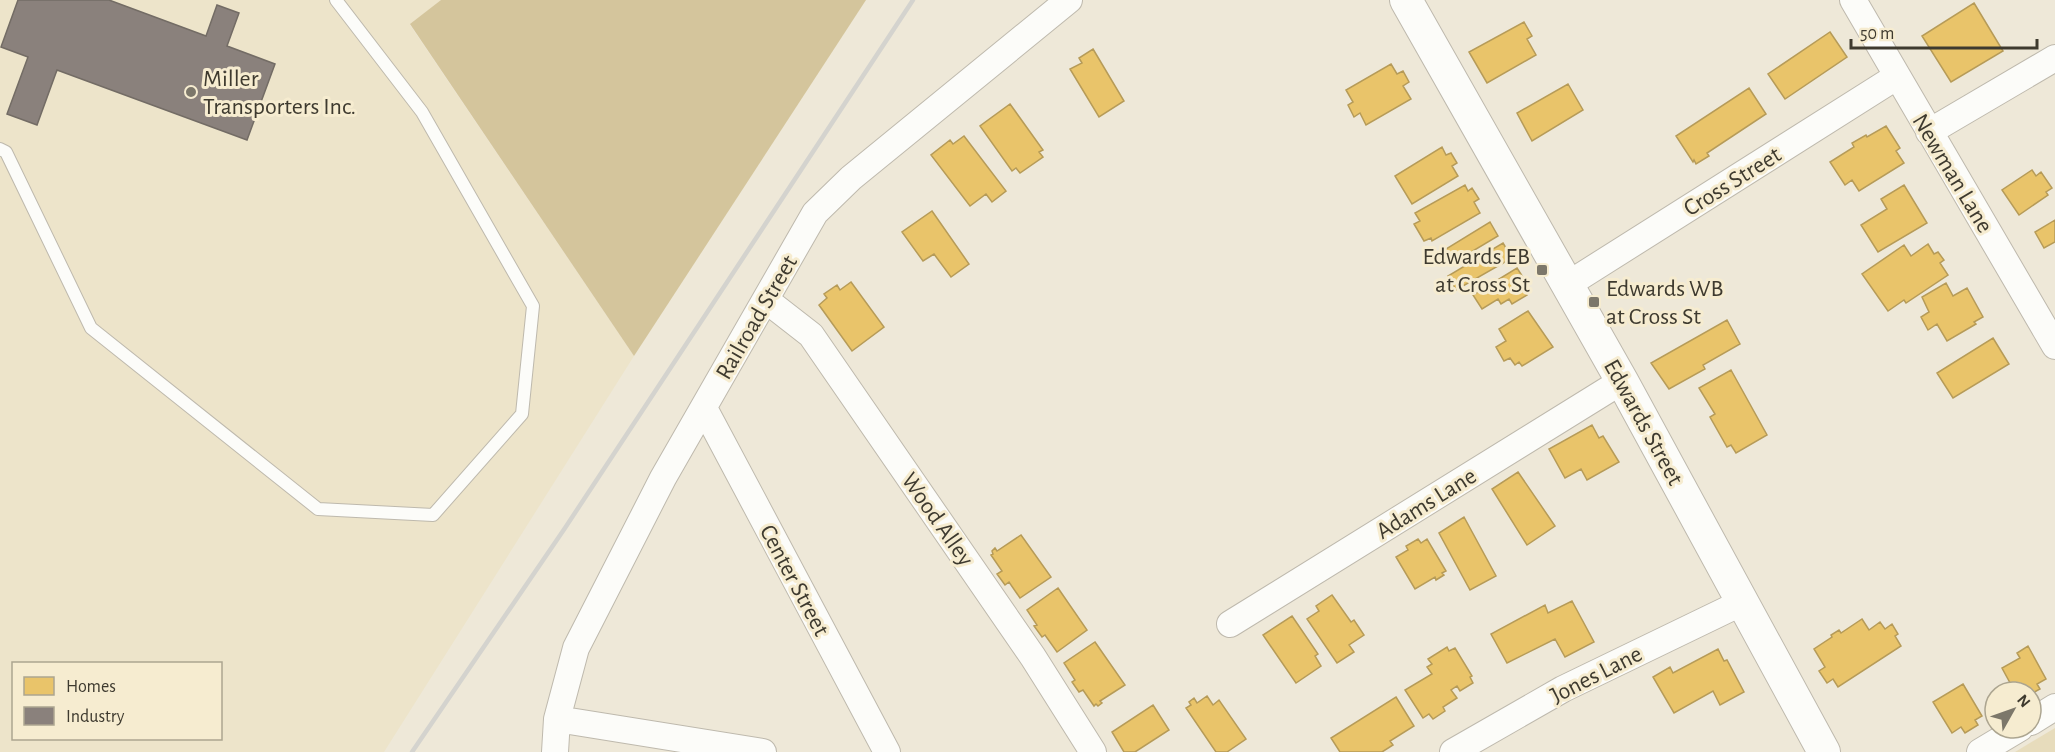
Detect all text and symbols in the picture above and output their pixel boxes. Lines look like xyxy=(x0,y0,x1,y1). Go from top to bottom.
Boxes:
scale bar xyxy=(1851,12,2037,50)
text: 50 m xyxy=(1860,25,1894,43)
place label: Miller Transporters Inc. xyxy=(203,67,356,119)
marker: Miller Transporters Inc. xyxy=(184,85,198,99)
street label: Newman Lane xyxy=(1907,110,1997,237)
street label: Cross Street xyxy=(1680,142,1786,221)
place label: Edwards EB at Cross St xyxy=(1423,245,1530,297)
street label: Railroad Street xyxy=(712,251,802,384)
marker: Edwards EB at Cross St xyxy=(1535,263,1549,277)
place label: Edwards WB at Cross St xyxy=(1606,277,1723,329)
marker: Edwards WB at Cross St xyxy=(1587,295,1601,309)
street label: Edwards Street xyxy=(1599,356,1688,490)
street label: Adams Lane xyxy=(1372,464,1481,544)
street label: Wood Alley xyxy=(897,469,978,570)
street label: Center Street xyxy=(755,521,834,640)
street label: Jones Lane xyxy=(1547,642,1646,708)
legend xyxy=(12,662,222,740)
text: Homes xyxy=(66,678,116,696)
north arrow xyxy=(1983,680,2043,740)
text: N xyxy=(2014,692,2033,710)
text: Industry xyxy=(66,708,125,726)

